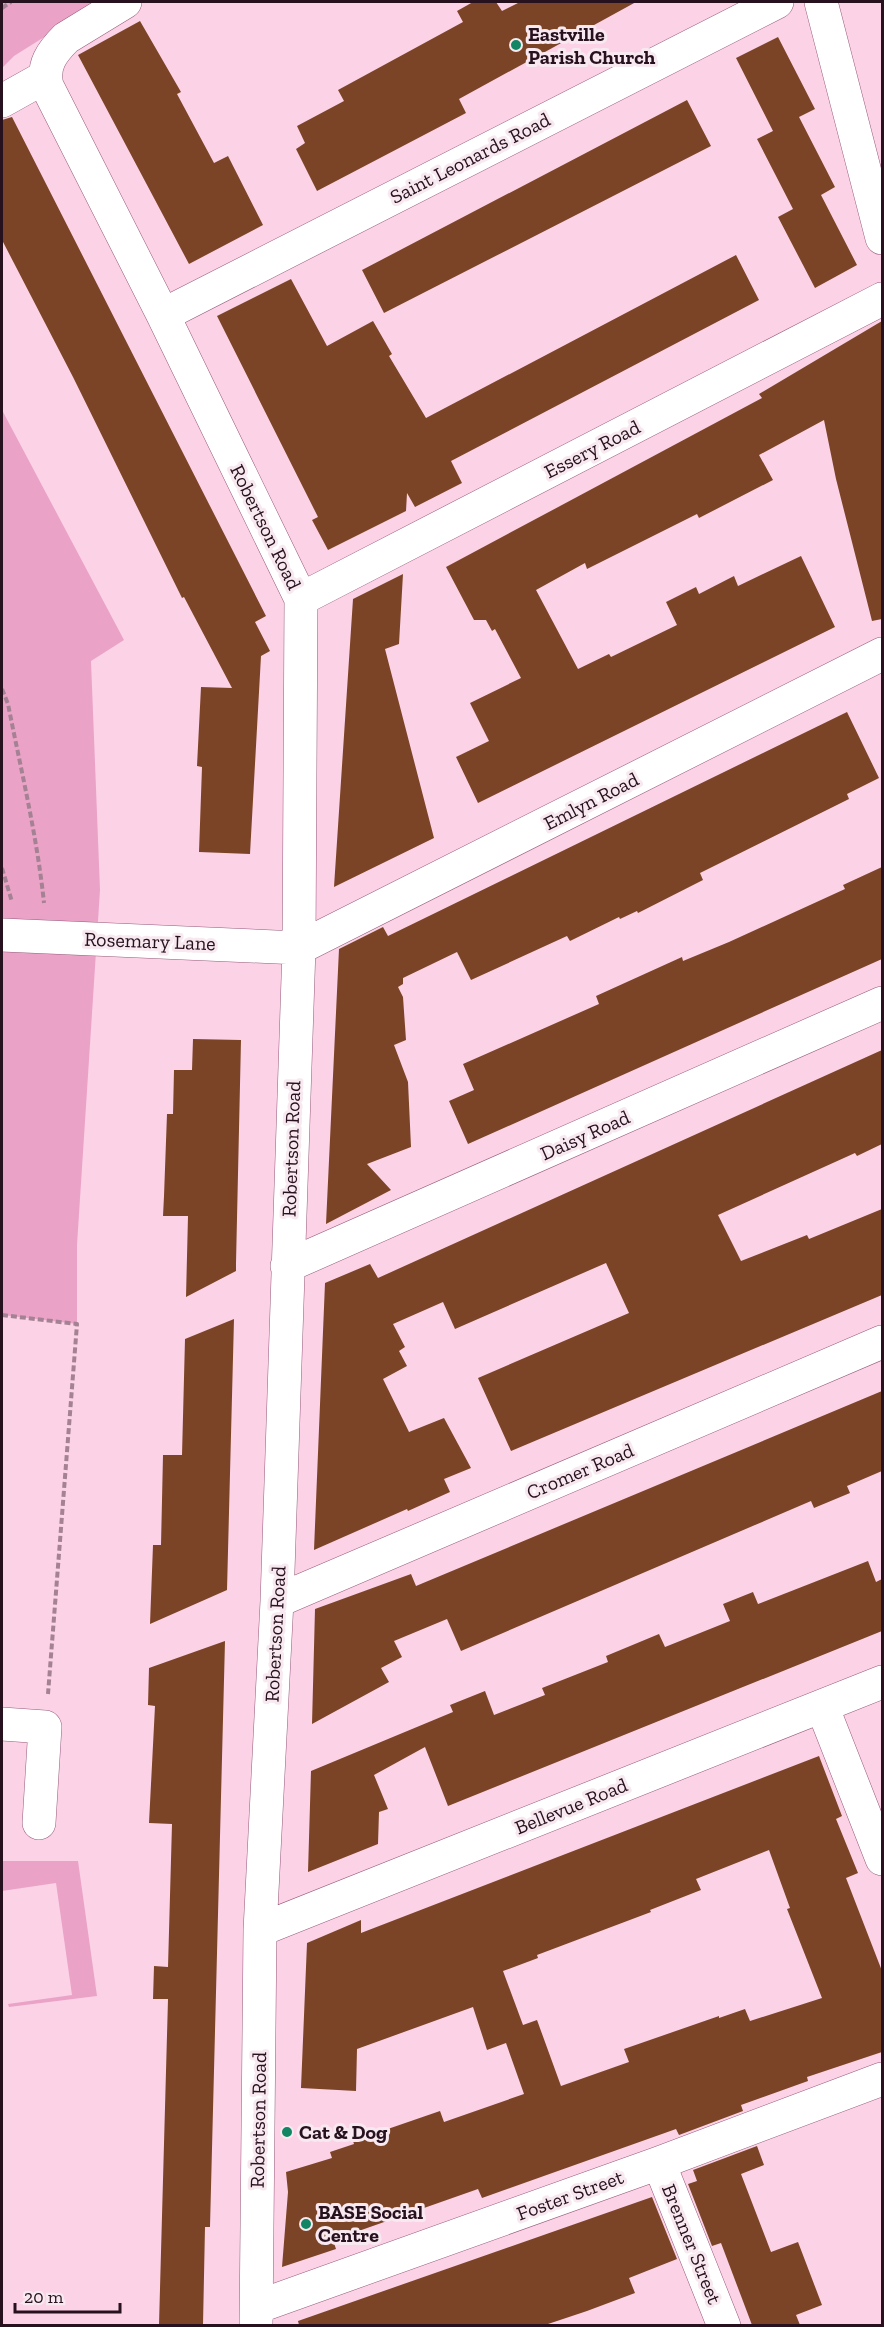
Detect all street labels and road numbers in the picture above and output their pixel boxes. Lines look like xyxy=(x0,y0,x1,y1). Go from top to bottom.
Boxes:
street label: Saint Leonards Road xyxy=(386,107,554,209)
street label: Essery Road xyxy=(540,415,644,483)
street label: Robertson Road xyxy=(225,460,307,594)
street label: Emlyn Road xyxy=(540,767,642,835)
street label: Rosemary Lane xyxy=(84,927,216,955)
street label: Robertson Road xyxy=(277,1080,305,1218)
street label: Daisy Road xyxy=(537,1105,633,1165)
street label: Cromer Road xyxy=(523,1438,637,1504)
street label: Robertson Road xyxy=(259,1565,291,1703)
street label: Bellevue Road xyxy=(511,1772,631,1840)
street label: Robertson Road xyxy=(245,2052,271,2188)
street label: Foster Street xyxy=(513,2164,627,2225)
street label: Brenner Street xyxy=(657,2180,727,2308)

